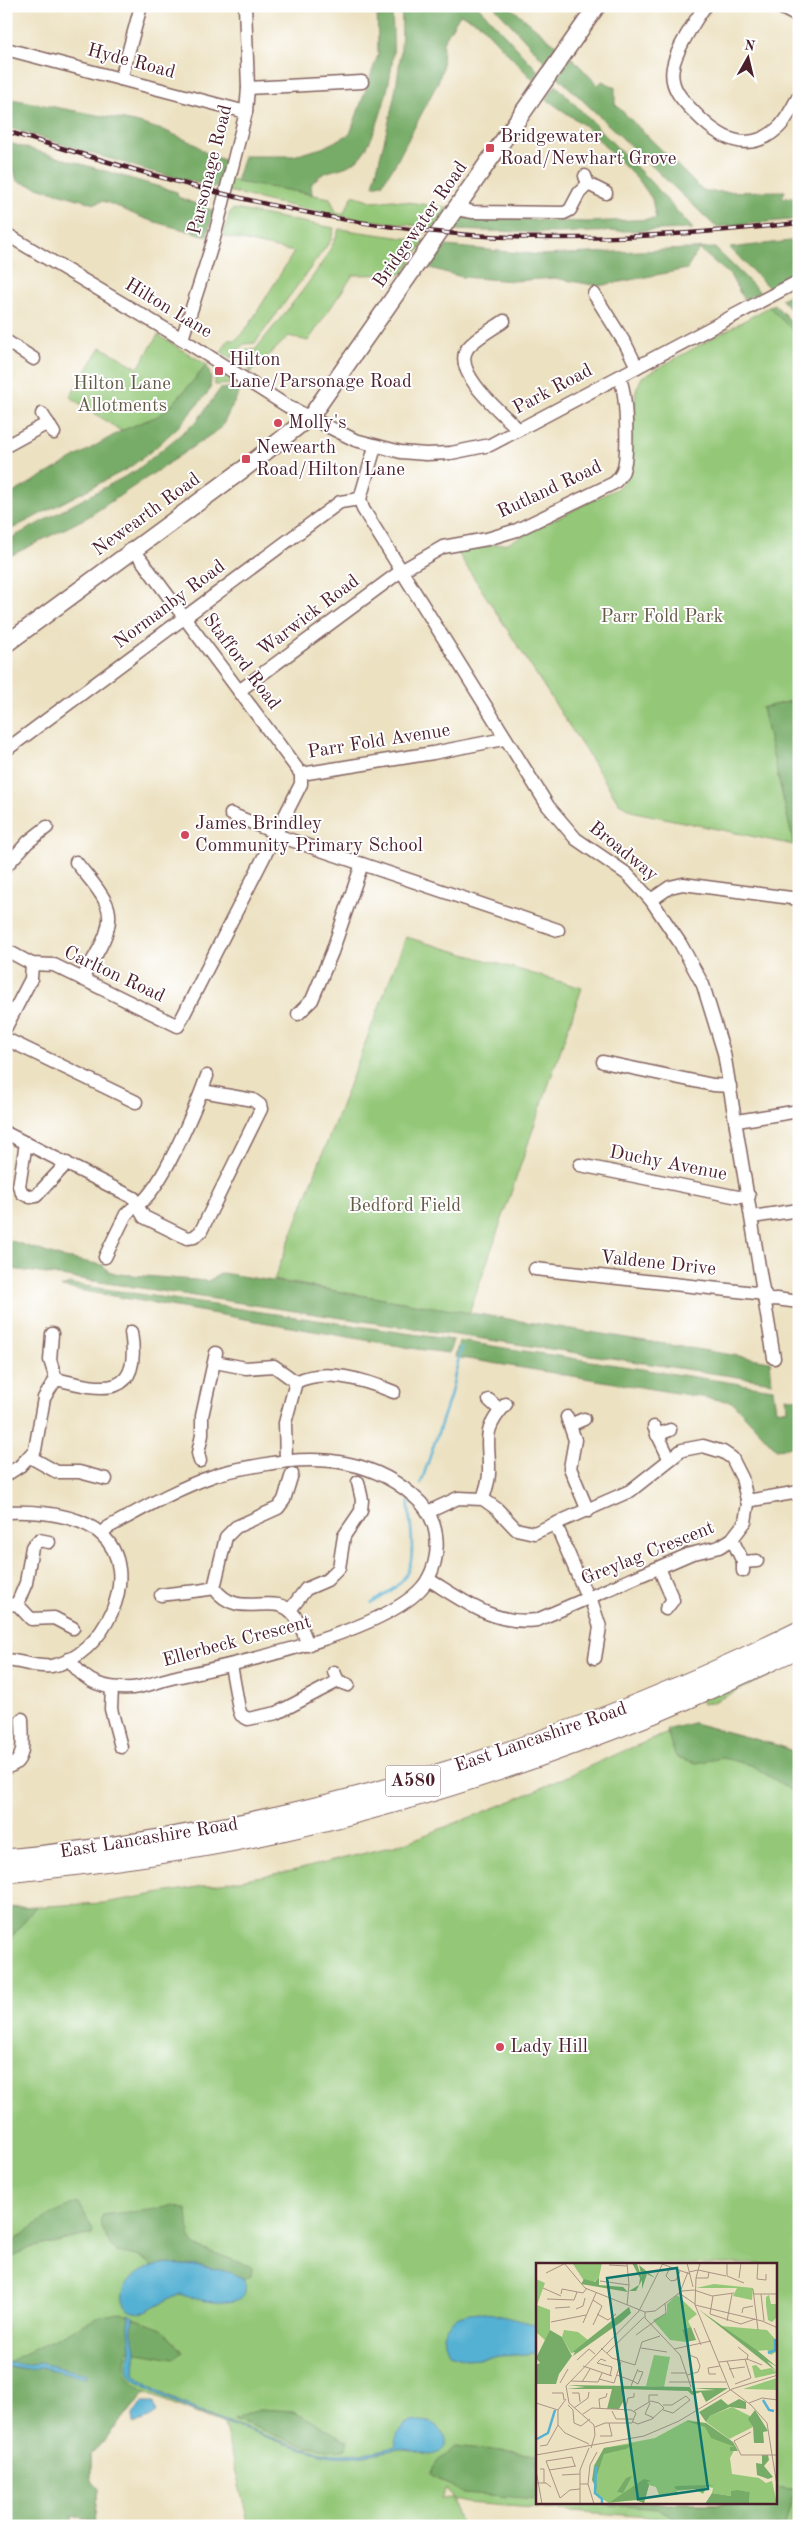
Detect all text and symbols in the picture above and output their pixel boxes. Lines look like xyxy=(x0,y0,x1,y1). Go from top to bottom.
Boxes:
north arrow xyxy=(722,32,772,82)
text: N xyxy=(743,38,756,54)
street label: Hyde Road xyxy=(85,41,177,83)
street label: Parsonage Road xyxy=(186,103,236,237)
place label: Bridgewater Road/Newhart Grove xyxy=(500,128,676,169)
marker: Bridgewater Road/Newhart Grove xyxy=(484,142,496,154)
street label: Bridgewater Road xyxy=(370,158,472,292)
street label: Hilton Lane xyxy=(121,276,215,342)
place label: Hilton Lane/Parsonage Road xyxy=(229,351,412,392)
street label: Park Road xyxy=(510,361,596,419)
marker: Hilton Lane/Parsonage Road xyxy=(213,365,225,377)
park label: Hilton Lane Allotments xyxy=(73,375,171,416)
place label: Molly's xyxy=(288,414,346,433)
marker: Molly's xyxy=(272,417,284,429)
place label: Newearth Road/Hilton Lane xyxy=(256,439,405,480)
marker: Newearth Road/Hilton Lane xyxy=(240,453,252,465)
street label: Rutland Road xyxy=(495,458,605,522)
street label: Newearth Road xyxy=(90,470,204,560)
street label: Normanby Road xyxy=(111,557,229,653)
street label: Warwick Road xyxy=(255,572,363,660)
park label: Parr Fold Park xyxy=(601,608,724,627)
street label: Stafford Road xyxy=(199,610,283,714)
street label: Parr Fold Avenue xyxy=(306,721,452,763)
place label: James Brindley Community Primary School xyxy=(195,815,423,856)
street label: Broadway xyxy=(585,819,661,885)
marker: James Brindley Community Primary School xyxy=(179,829,191,841)
street label: Carlton Road xyxy=(61,943,167,1007)
street label: Duchy Avenue xyxy=(608,1143,728,1185)
park label: Bedford Field xyxy=(349,1197,461,1216)
street label: Valdene Drive xyxy=(599,1248,717,1280)
street label: Greylag Crescent xyxy=(579,1519,717,1589)
street label: Ellerbeck Crescent xyxy=(161,1613,313,1671)
street label: East Lancashire Road xyxy=(453,1700,630,1776)
road number: A580 xyxy=(386,1765,440,1796)
street label: East Lancashire Road xyxy=(58,1815,240,1863)
place label: Lady Hill xyxy=(510,2038,588,2057)
marker: Lady Hill xyxy=(494,2041,506,2053)
inset map xyxy=(536,2263,778,2504)

